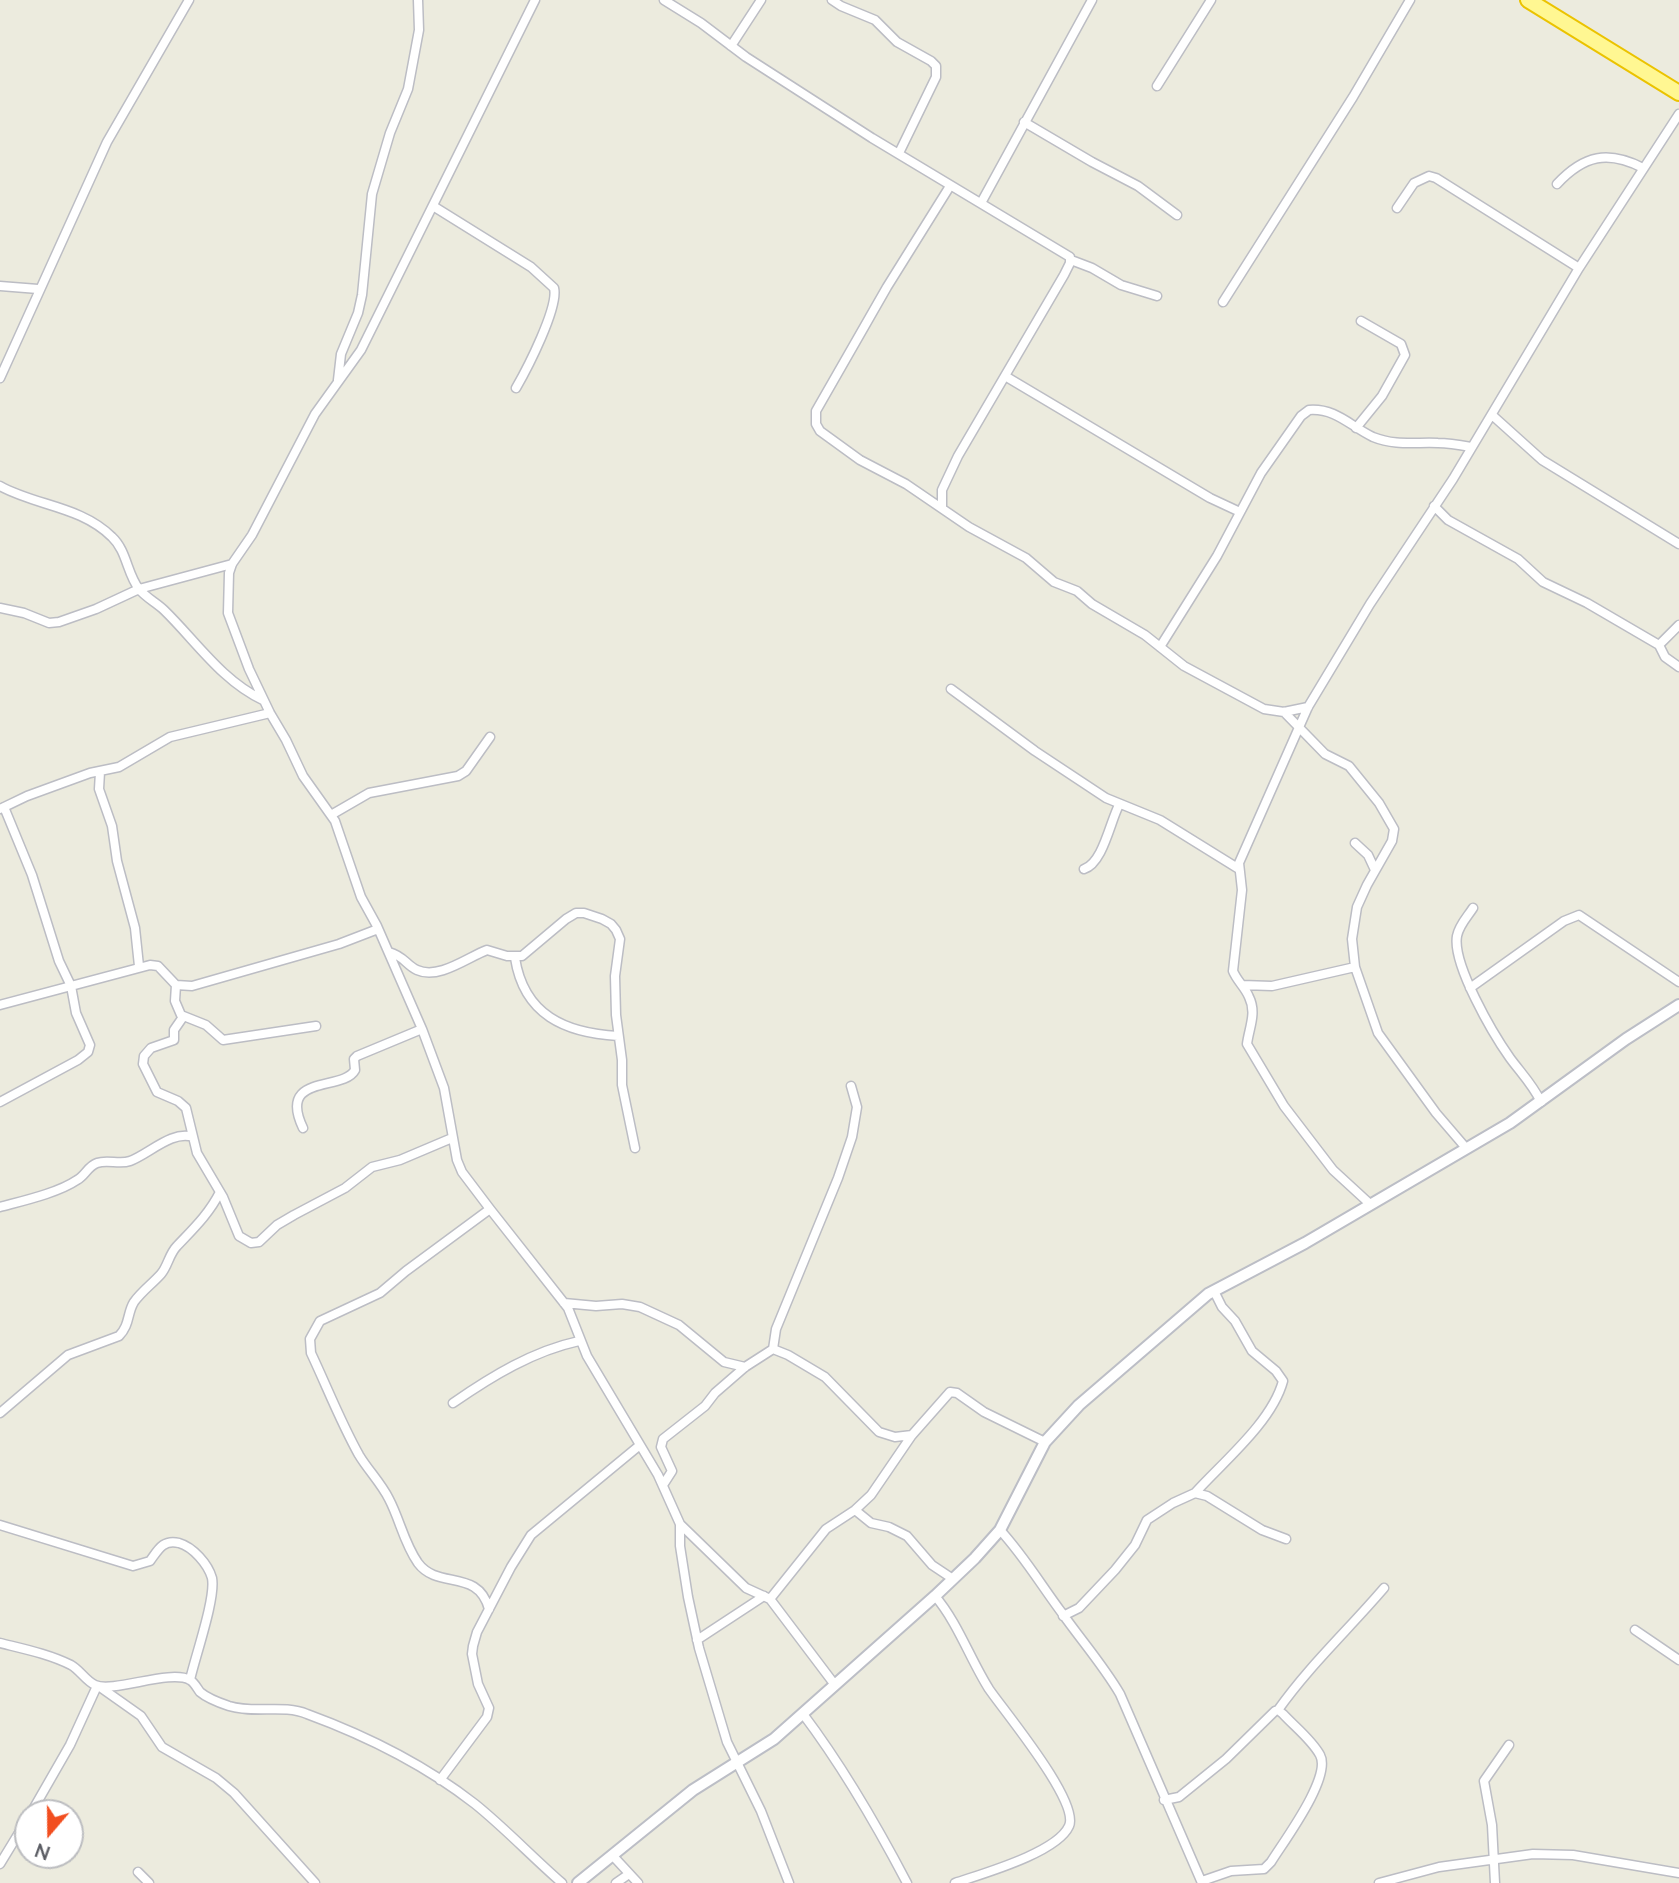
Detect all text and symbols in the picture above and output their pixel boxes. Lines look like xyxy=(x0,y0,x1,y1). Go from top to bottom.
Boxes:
north arrow xyxy=(14,1799,84,1869)
text: N xyxy=(32,1839,53,1866)

